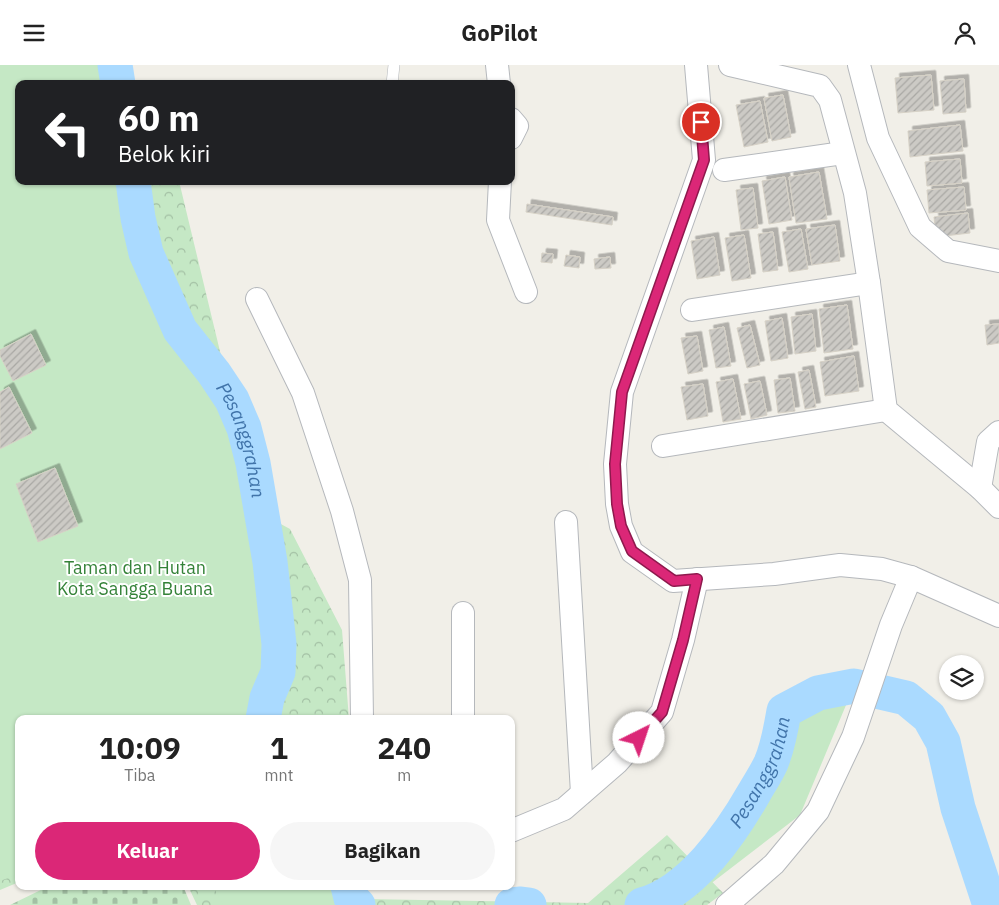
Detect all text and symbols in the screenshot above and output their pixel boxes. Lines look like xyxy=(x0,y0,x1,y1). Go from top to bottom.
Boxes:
text: GoPilot xyxy=(461,18,538,47)
icon: menu xyxy=(20,19,48,47)
icon: person xyxy=(951,19,979,47)
text: 60 m xyxy=(118,95,200,141)
icon: left xyxy=(35,100,100,165)
pin xyxy=(680,101,722,143)
icon: arrive xyxy=(687,108,715,136)
text: Belok kiri xyxy=(118,139,210,168)
water label: Pesanggrahan xyxy=(211,377,271,500)
park label: Taman dan Hutan Kota Sangga Buana xyxy=(57,556,213,600)
map controls xyxy=(939,655,984,700)
button: layers xyxy=(939,655,984,700)
position arrow xyxy=(612,711,664,763)
water label: Pesanggrahan xyxy=(724,715,795,832)
text: 10:09 xyxy=(99,728,181,767)
text: 1 xyxy=(270,728,288,767)
text: 240 xyxy=(377,728,431,767)
text: Tiba xyxy=(124,765,155,785)
text: mnt xyxy=(265,765,293,785)
text: m xyxy=(397,765,411,785)
button: Keluar xyxy=(35,822,260,880)
button: Bagikan xyxy=(270,822,495,880)

